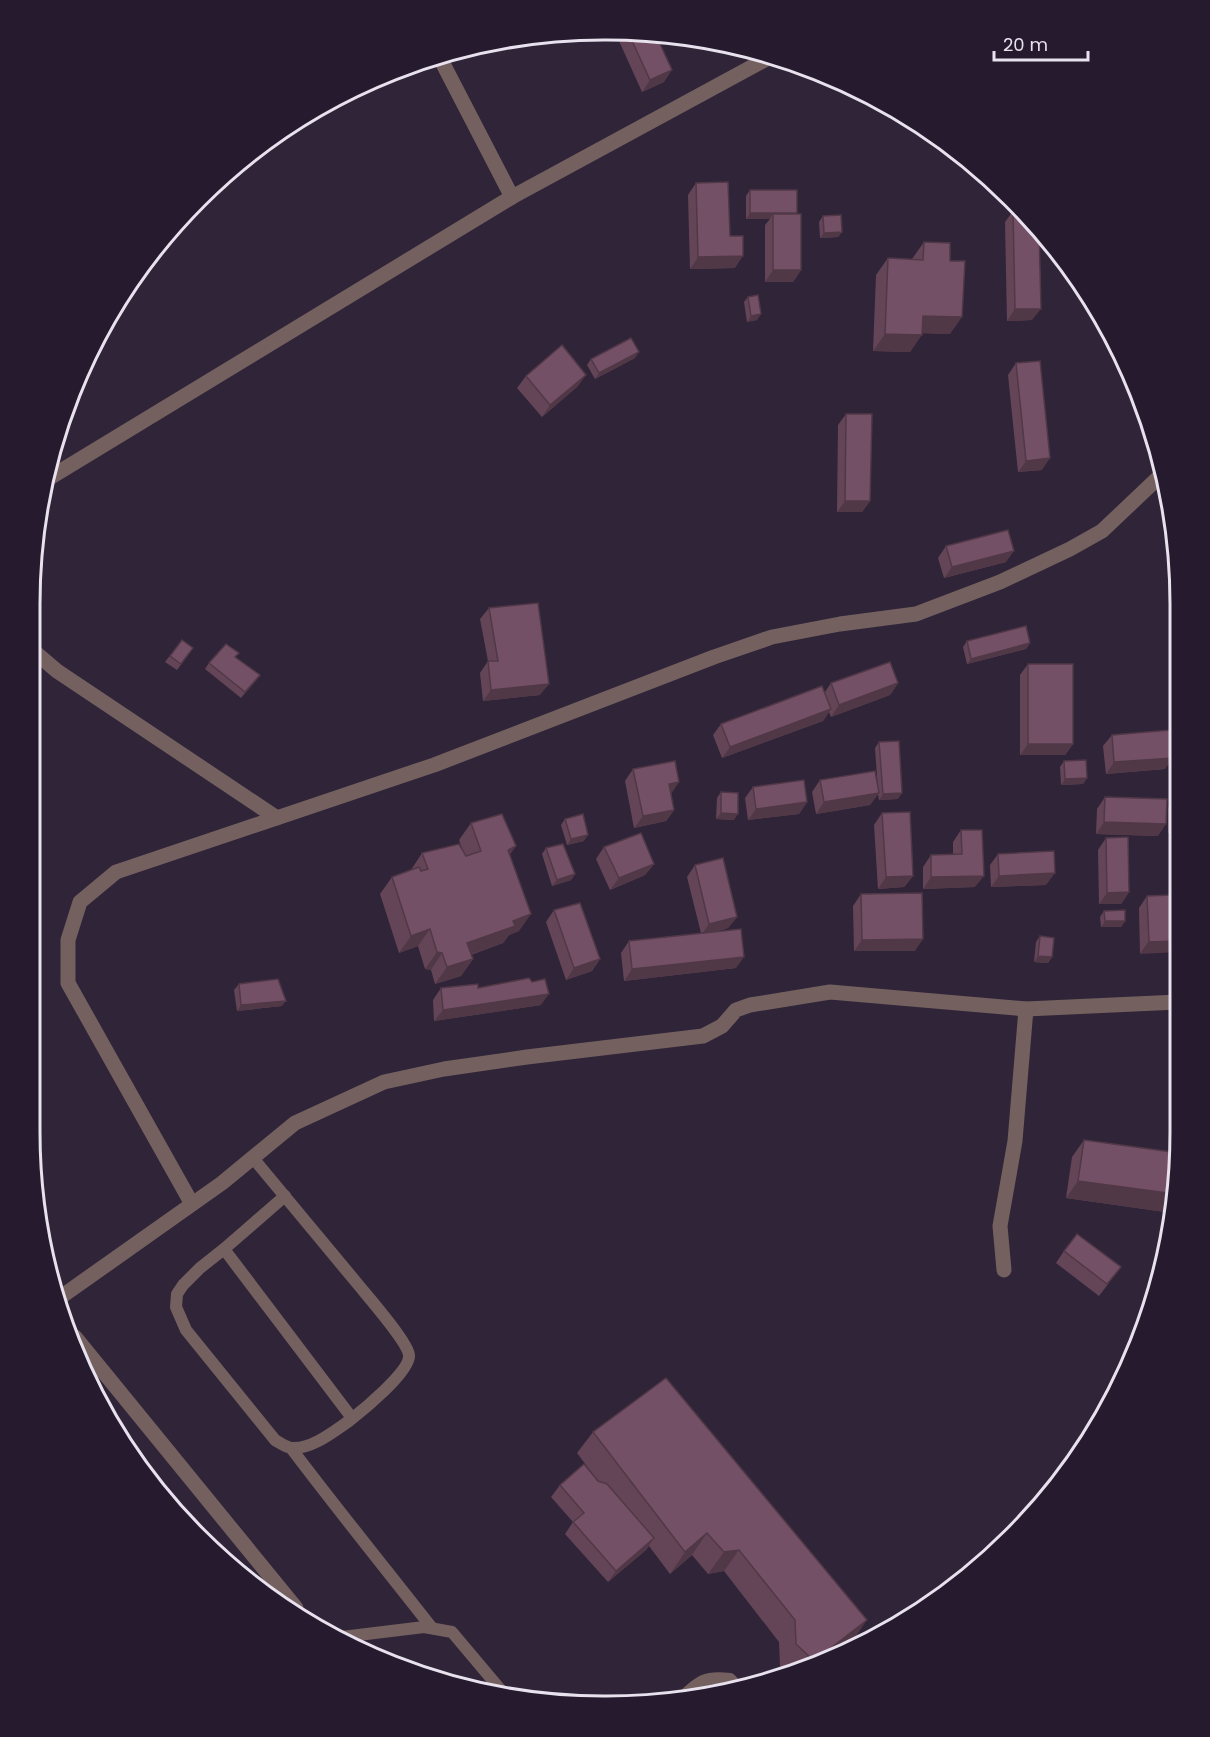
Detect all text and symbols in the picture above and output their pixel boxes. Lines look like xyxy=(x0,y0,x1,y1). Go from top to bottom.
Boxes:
scale bar xyxy=(994,24,1088,62)
text: 20 m xyxy=(1003,32,1048,57)

